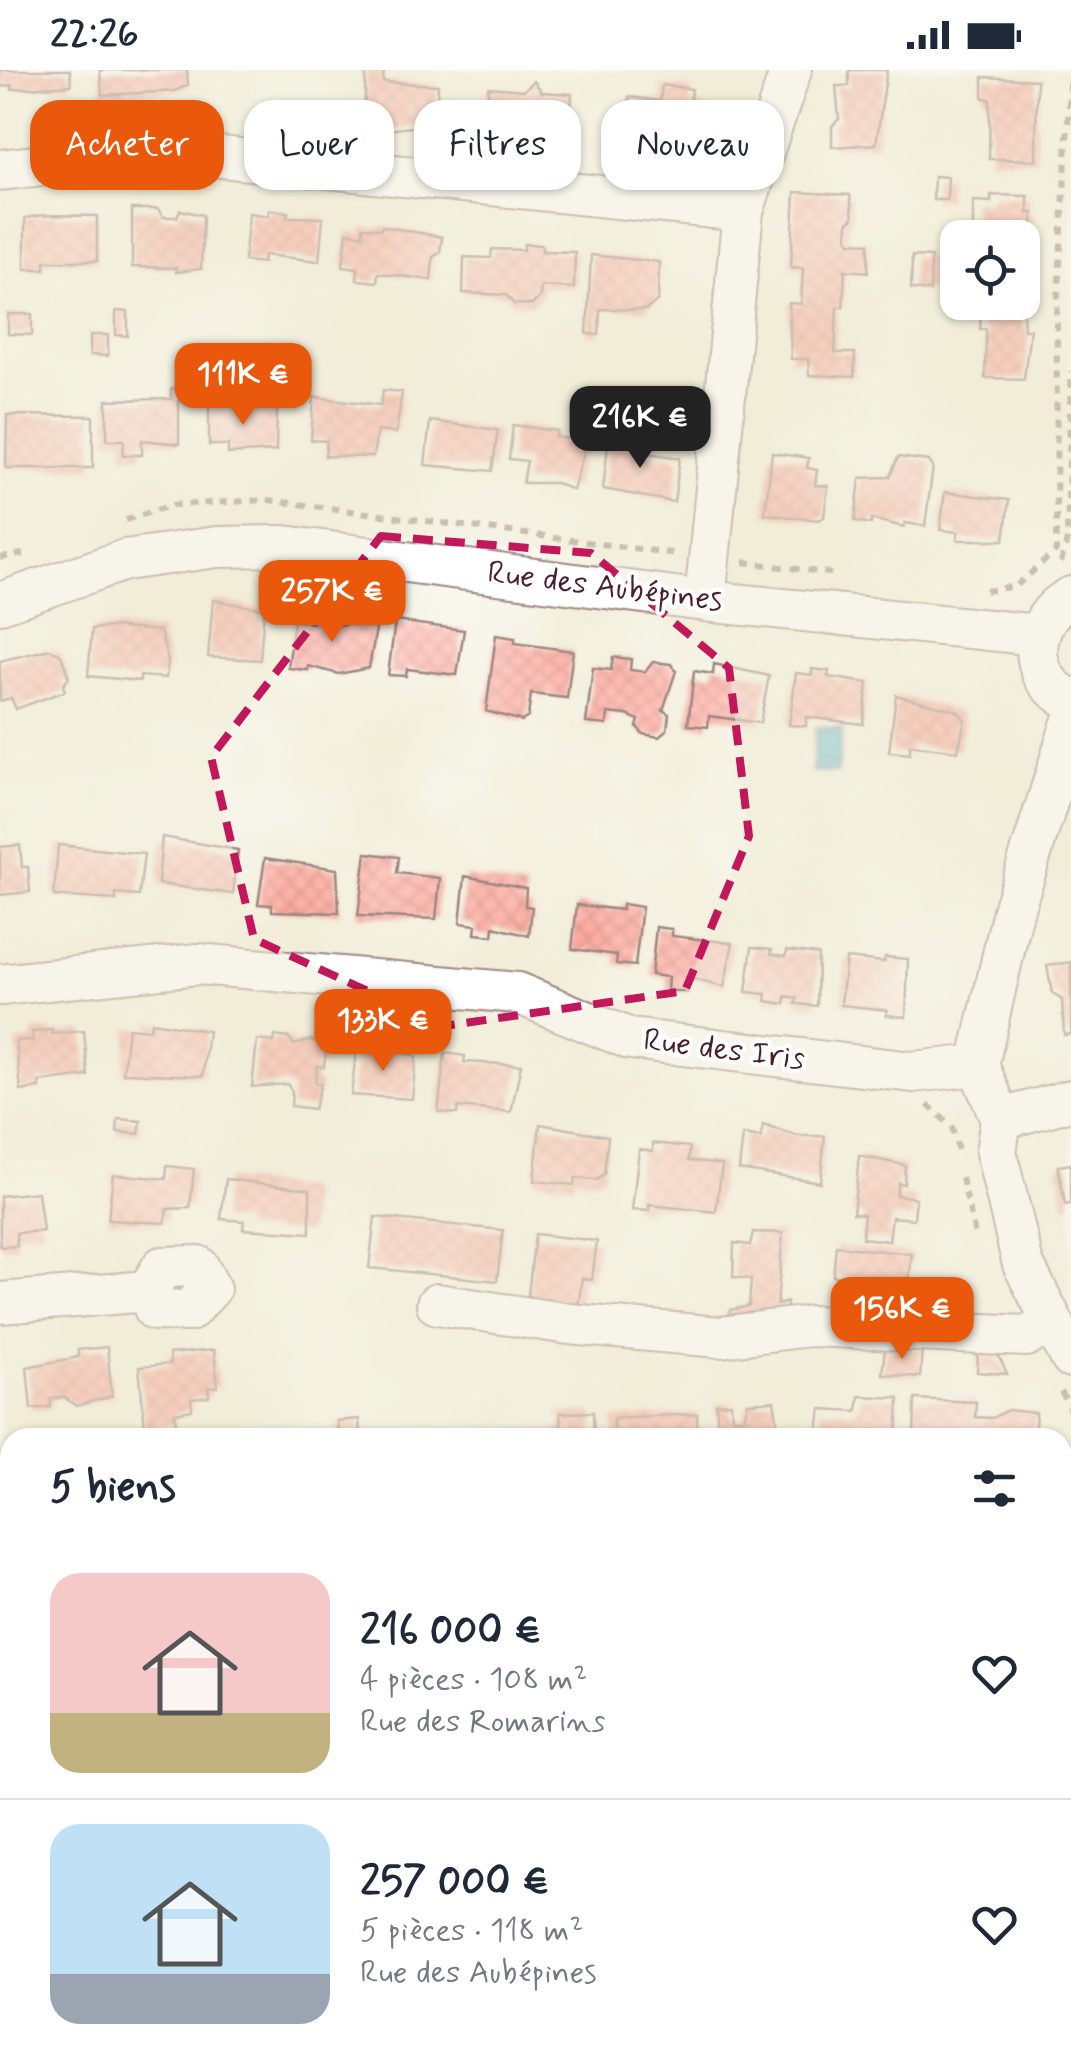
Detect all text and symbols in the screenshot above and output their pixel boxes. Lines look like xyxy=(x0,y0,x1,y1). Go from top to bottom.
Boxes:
text: 22:26 xyxy=(50,11,138,60)
chip: Acheter xyxy=(30,100,224,190)
chip: Louer xyxy=(244,100,394,190)
chip: Filtres xyxy=(414,100,581,190)
chip: Nouveau xyxy=(601,100,784,190)
map controls xyxy=(940,220,1040,320)
button: locate xyxy=(940,220,1040,320)
pin: 111K € xyxy=(162,343,324,428)
text: 111K € xyxy=(197,354,289,396)
pin: 216K € xyxy=(559,386,721,471)
text: 216K € xyxy=(592,397,688,439)
street label: Rue des Aubépines xyxy=(485,552,725,622)
pin: 257K € xyxy=(251,560,413,645)
text: 257K € xyxy=(281,571,383,613)
pin: 133K € xyxy=(302,989,464,1074)
text: 133K € xyxy=(336,1000,430,1042)
street label: Rue des Iris xyxy=(641,1019,807,1081)
pin: 156K € xyxy=(821,1277,983,1362)
text: 156K € xyxy=(853,1288,951,1330)
text: 5 biens xyxy=(50,1461,176,1516)
icon: filters xyxy=(967,1461,1022,1516)
text: 216 000 € xyxy=(360,1604,541,1659)
icon: home xyxy=(130,1613,250,1733)
icon: heart xyxy=(967,1646,1022,1701)
text: 4 pièces · 108 m² xyxy=(360,1659,588,1701)
text: Rue des Romarins xyxy=(360,1701,605,1743)
text: 257 000 € xyxy=(360,1855,549,1910)
icon: home xyxy=(130,1864,250,1984)
icon: heart xyxy=(967,1897,1022,1952)
text: 5 pièces · 118 m² xyxy=(360,1910,584,1952)
text: Rue des Aubépines xyxy=(360,1952,597,1994)

